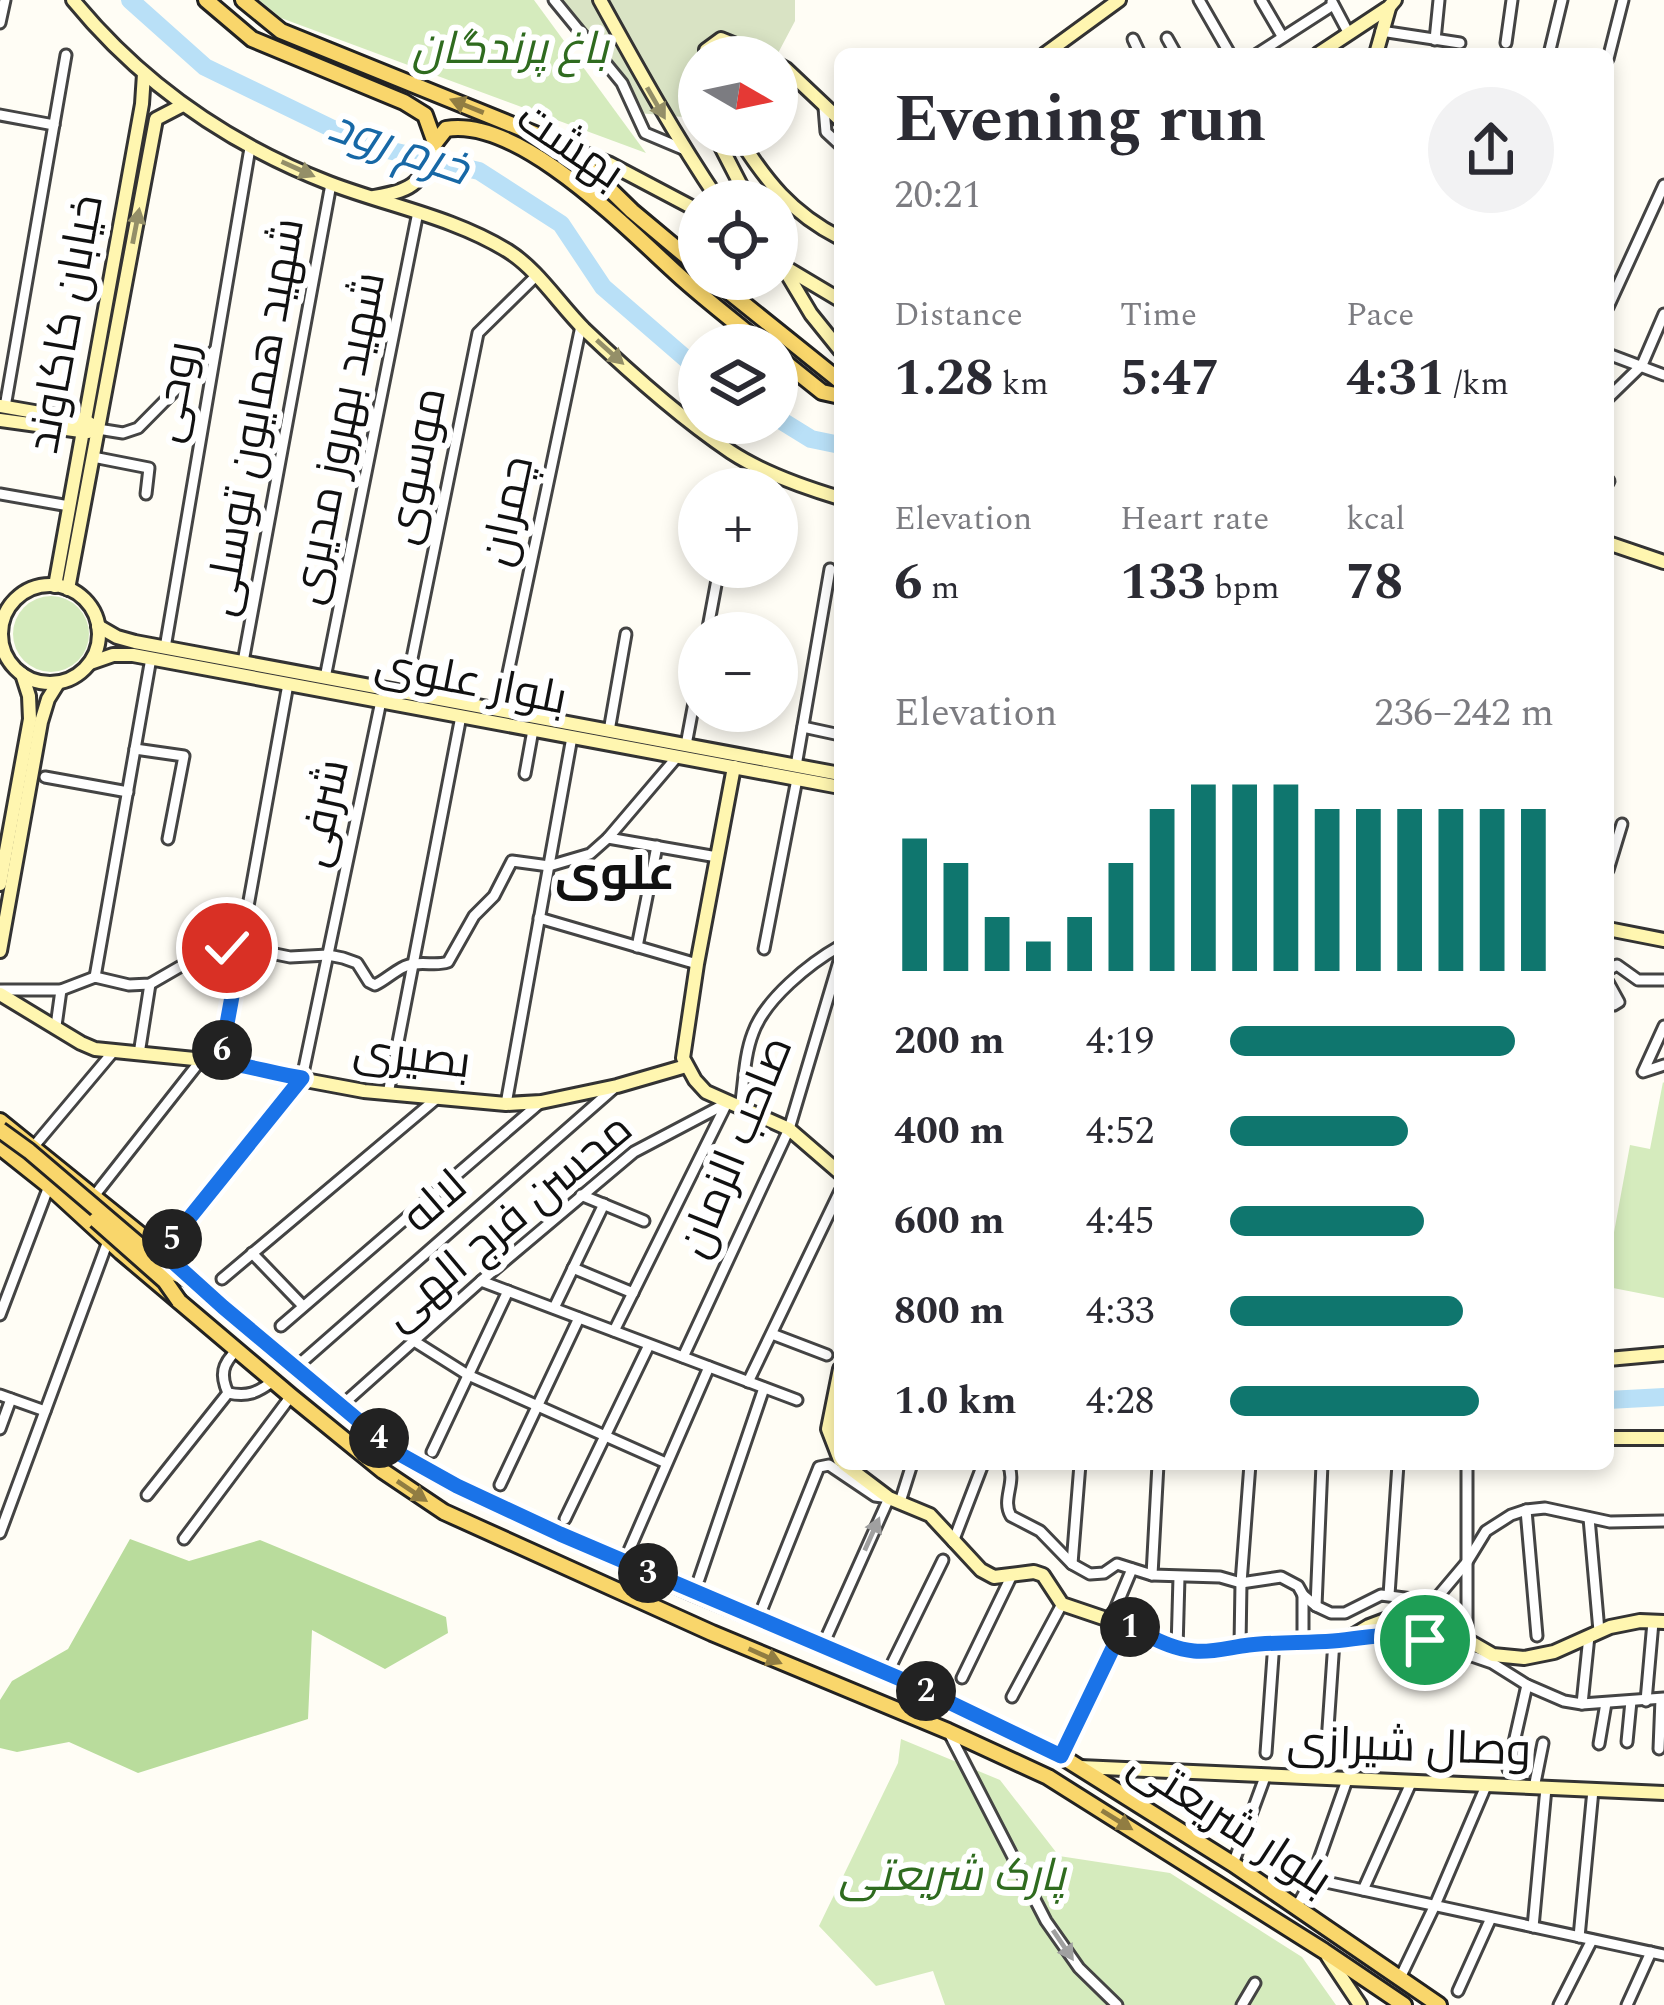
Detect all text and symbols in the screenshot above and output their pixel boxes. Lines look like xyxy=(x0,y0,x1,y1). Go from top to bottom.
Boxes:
park label: باغ پرندگان xyxy=(412,15,610,84)
north arrow xyxy=(678,36,798,156)
map controls xyxy=(678,36,798,732)
text: Evening run xyxy=(894,70,1266,171)
street label: بهشت xyxy=(502,85,638,207)
one-way arrow xyxy=(645,86,666,119)
button: share xyxy=(1428,87,1554,213)
water label: خرم رود xyxy=(319,90,481,207)
one-way arrow xyxy=(449,96,485,115)
one-way arrow xyxy=(281,160,316,180)
text: 20:21 xyxy=(894,166,982,225)
button: locate xyxy=(678,180,798,300)
street label: خیابان کاکاوند xyxy=(9,189,123,459)
one-way arrow xyxy=(127,207,146,244)
street label: شهید همایون توسلی xyxy=(186,213,324,621)
street label: شهید بهروز مدیری xyxy=(273,266,405,610)
text: Distance xyxy=(894,290,1023,340)
text: Time xyxy=(1120,290,1197,340)
text: Pace xyxy=(1346,290,1414,340)
button: layers xyxy=(678,324,798,444)
street label: روحی xyxy=(132,336,218,448)
one-way arrow xyxy=(596,338,625,366)
text: 1.28 xyxy=(894,340,994,418)
text: 5:47 xyxy=(1120,340,1220,418)
text: 4:31 xyxy=(1346,340,1446,418)
text: km xyxy=(994,359,1049,409)
text: /km xyxy=(1446,359,1509,409)
street label: موسوی xyxy=(368,382,466,550)
street label: چمران xyxy=(463,450,553,572)
button: + xyxy=(678,468,798,588)
text: Elevation xyxy=(894,494,1032,544)
text: Heart rate xyxy=(1120,494,1269,544)
text: kcal xyxy=(1346,494,1405,544)
text: 6 xyxy=(894,544,923,622)
text: 133 xyxy=(1120,544,1206,622)
text: 78 xyxy=(1346,544,1403,622)
text: m xyxy=(923,563,959,613)
text: bpm xyxy=(1206,563,1280,613)
button: − xyxy=(678,612,798,732)
street label: بلوار علوی xyxy=(369,630,573,734)
text: Elevation xyxy=(894,684,1057,743)
text: 236–242 m xyxy=(1374,684,1554,743)
street label: شرفی xyxy=(279,753,369,873)
district label: علوی xyxy=(555,838,675,911)
pin xyxy=(176,897,278,999)
icon: check xyxy=(194,915,260,981)
text: 200 m xyxy=(894,1012,1005,1071)
text: 4:19 xyxy=(1086,1012,1154,1071)
street label: بصیری xyxy=(350,1016,474,1098)
pin: 6 xyxy=(192,1020,252,1080)
text: 6 xyxy=(213,1025,231,1075)
street label: صاحب الزمان xyxy=(660,1026,812,1268)
street label: محسن فرج الهی xyxy=(368,1096,648,1348)
text: 400 m xyxy=(894,1102,1005,1161)
text: 4:52 xyxy=(1086,1102,1154,1161)
street label: لاله xyxy=(387,1154,483,1250)
text: 600 m xyxy=(894,1192,1005,1251)
text: 4:45 xyxy=(1086,1192,1154,1251)
pin: 5 xyxy=(142,1209,202,1269)
text: 5 xyxy=(163,1214,181,1264)
text: 800 m xyxy=(894,1282,1005,1341)
text: 4:33 xyxy=(1086,1282,1154,1341)
text: 1.0 km xyxy=(894,1372,1017,1431)
text: 4:28 xyxy=(1086,1372,1154,1431)
pin: 4 xyxy=(349,1408,409,1468)
text: 4 xyxy=(370,1413,388,1463)
one-way arrow xyxy=(395,1479,428,1501)
one-way arrow xyxy=(863,1516,883,1551)
pin: 3 xyxy=(618,1543,678,1603)
text: 3 xyxy=(639,1548,657,1598)
pin xyxy=(1374,1589,1476,1691)
pin: 1 xyxy=(1100,1597,1160,1657)
text: 1 xyxy=(1121,1602,1139,1652)
icon: arrive xyxy=(1392,1607,1458,1673)
one-way arrow xyxy=(747,1646,782,1666)
pin: 2 xyxy=(896,1661,956,1721)
text: 2 xyxy=(917,1666,935,1716)
street label: وصال شیرازی xyxy=(1286,1708,1532,1786)
street label: بلوار شریعتی xyxy=(1114,1731,1346,1915)
one-way arrow xyxy=(1101,1808,1134,1830)
park label: پارک شریعتی xyxy=(839,1842,1067,1911)
one-way arrow xyxy=(1051,1929,1074,1961)

